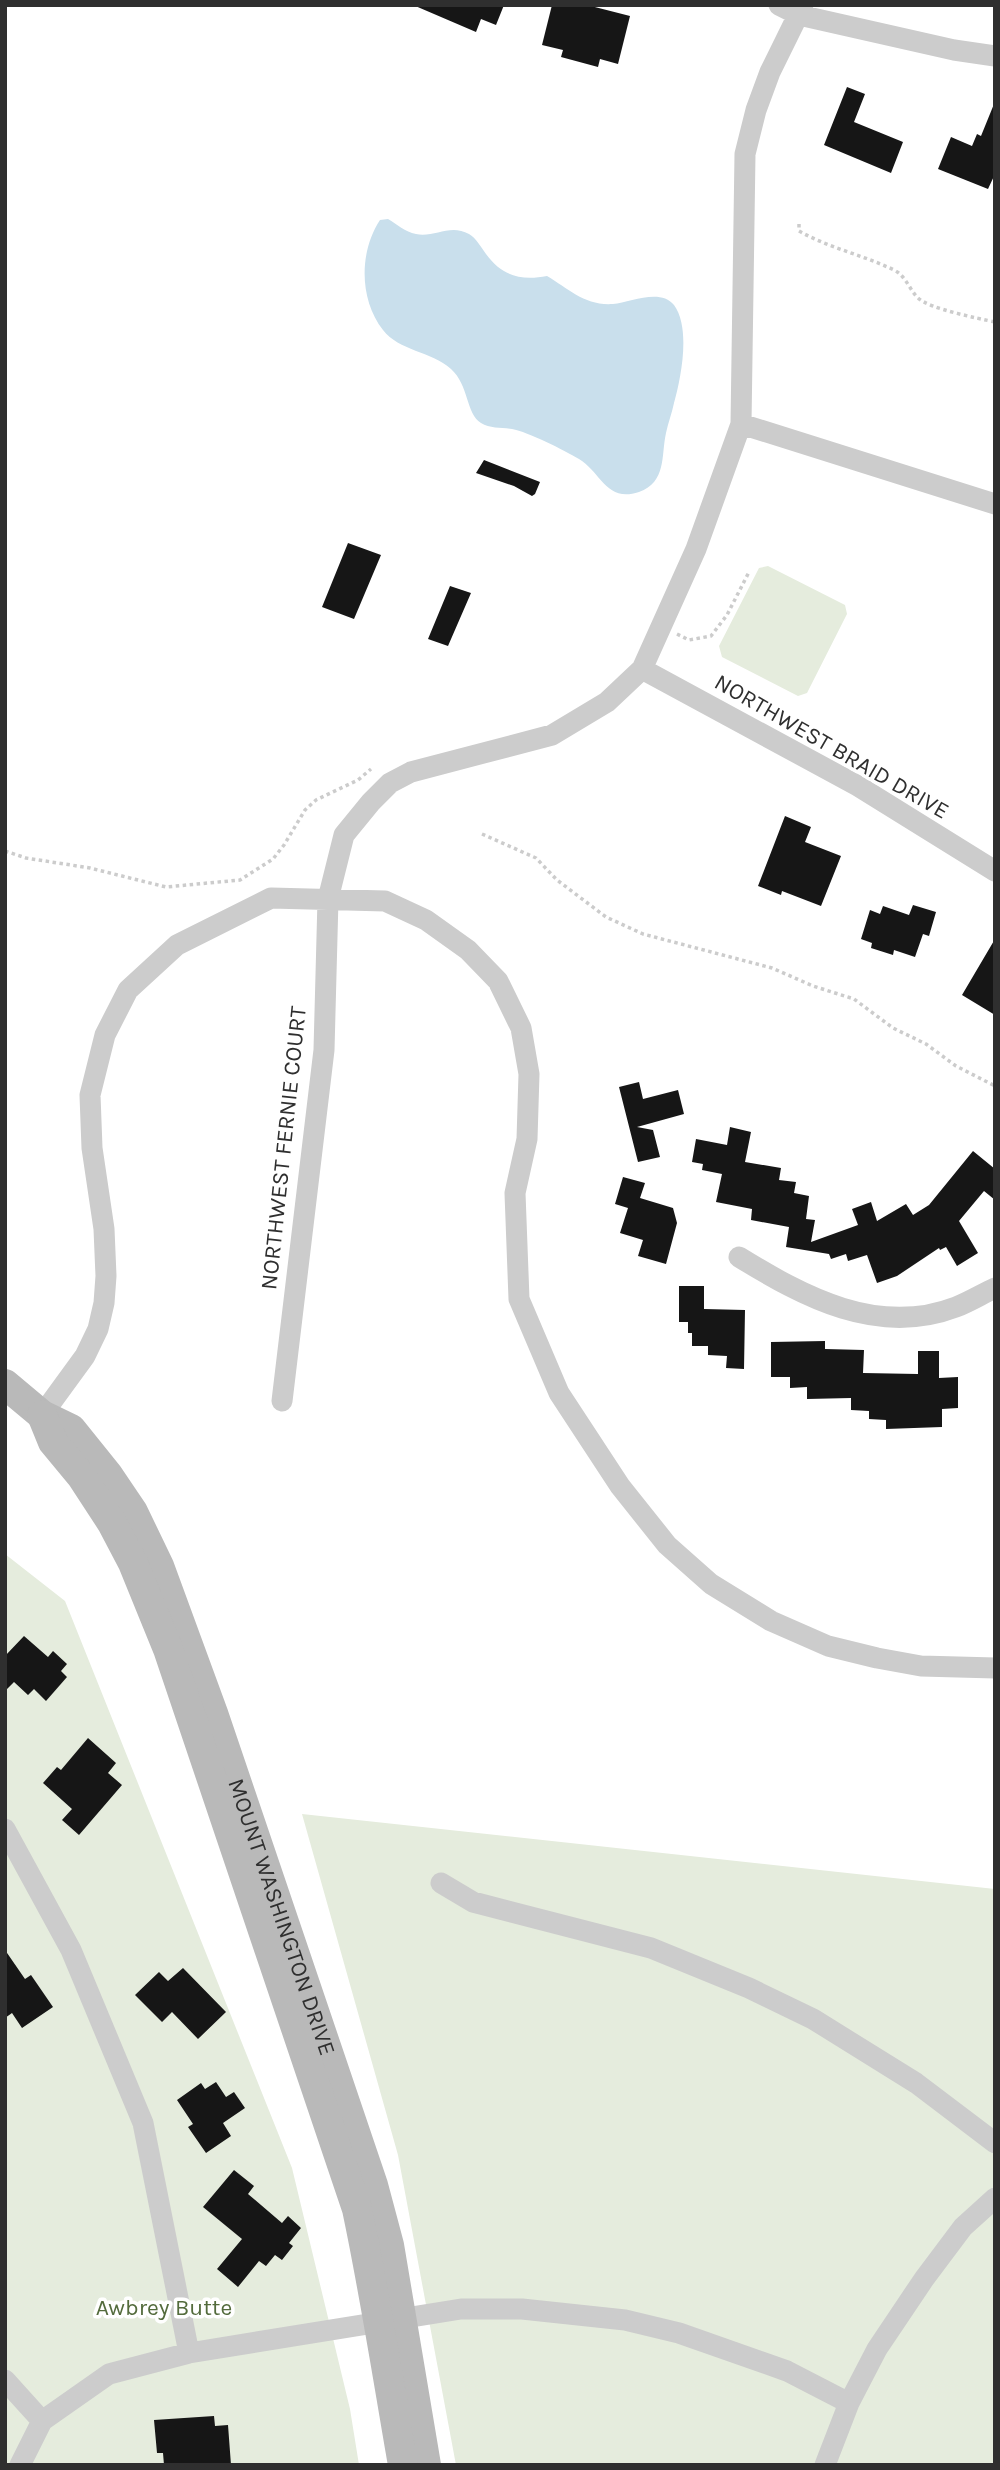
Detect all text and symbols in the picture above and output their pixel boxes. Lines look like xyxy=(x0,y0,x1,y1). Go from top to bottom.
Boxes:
street label: NORTHWEST BRAID DRIVE xyxy=(710,668,954,825)
street label: NORTHWEST FERNIE COURT xyxy=(255,1004,312,1291)
street label: MOUNT WASHINGTON DRIVE xyxy=(222,1775,341,2059)
park label: Awbrey Butte xyxy=(96,2294,232,2321)

